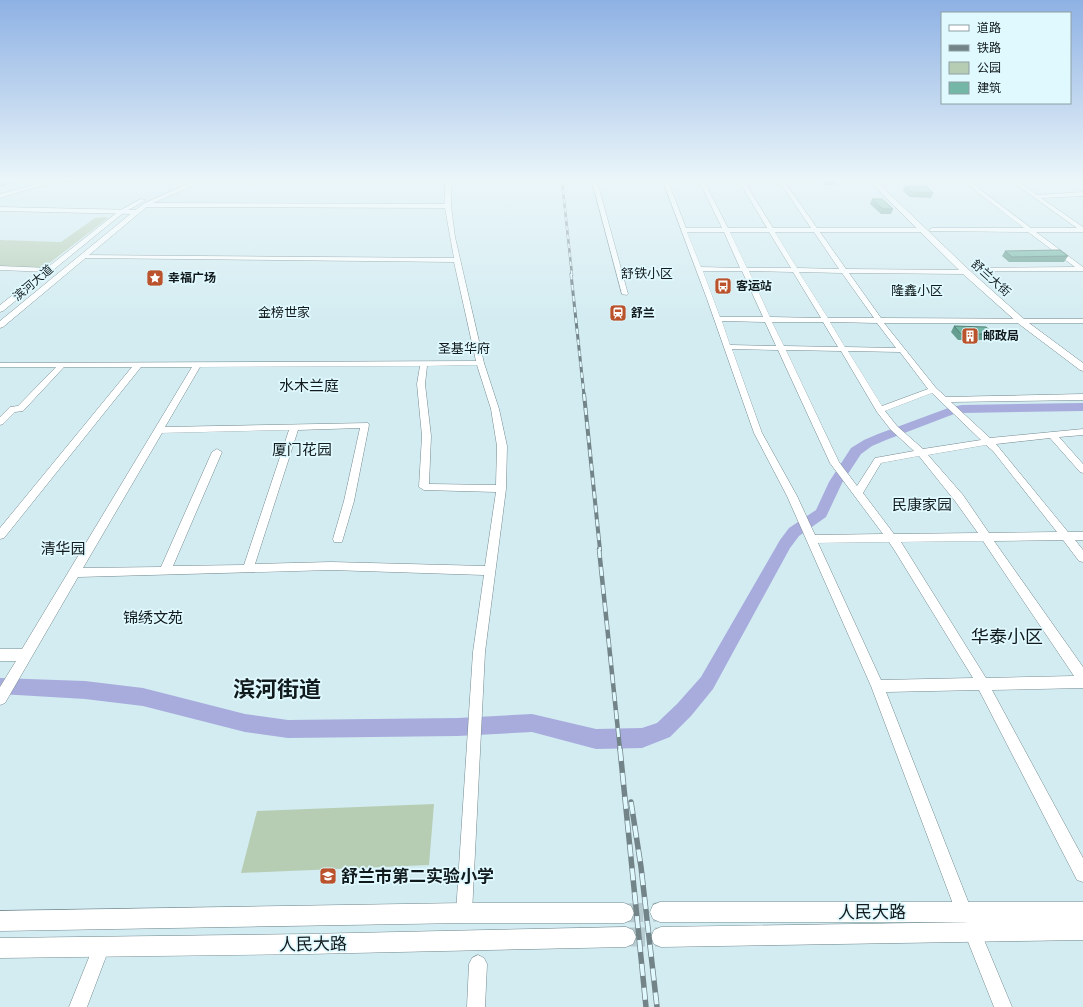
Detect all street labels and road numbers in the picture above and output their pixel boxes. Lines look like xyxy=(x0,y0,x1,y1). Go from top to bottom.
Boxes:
street label: 舒兰大街 xyxy=(968,257,1014,299)
street label: 滨河大道 xyxy=(10,262,56,304)
street label: 人民大路 xyxy=(838,902,906,922)
street label: 人民大路 xyxy=(279,933,347,955)

